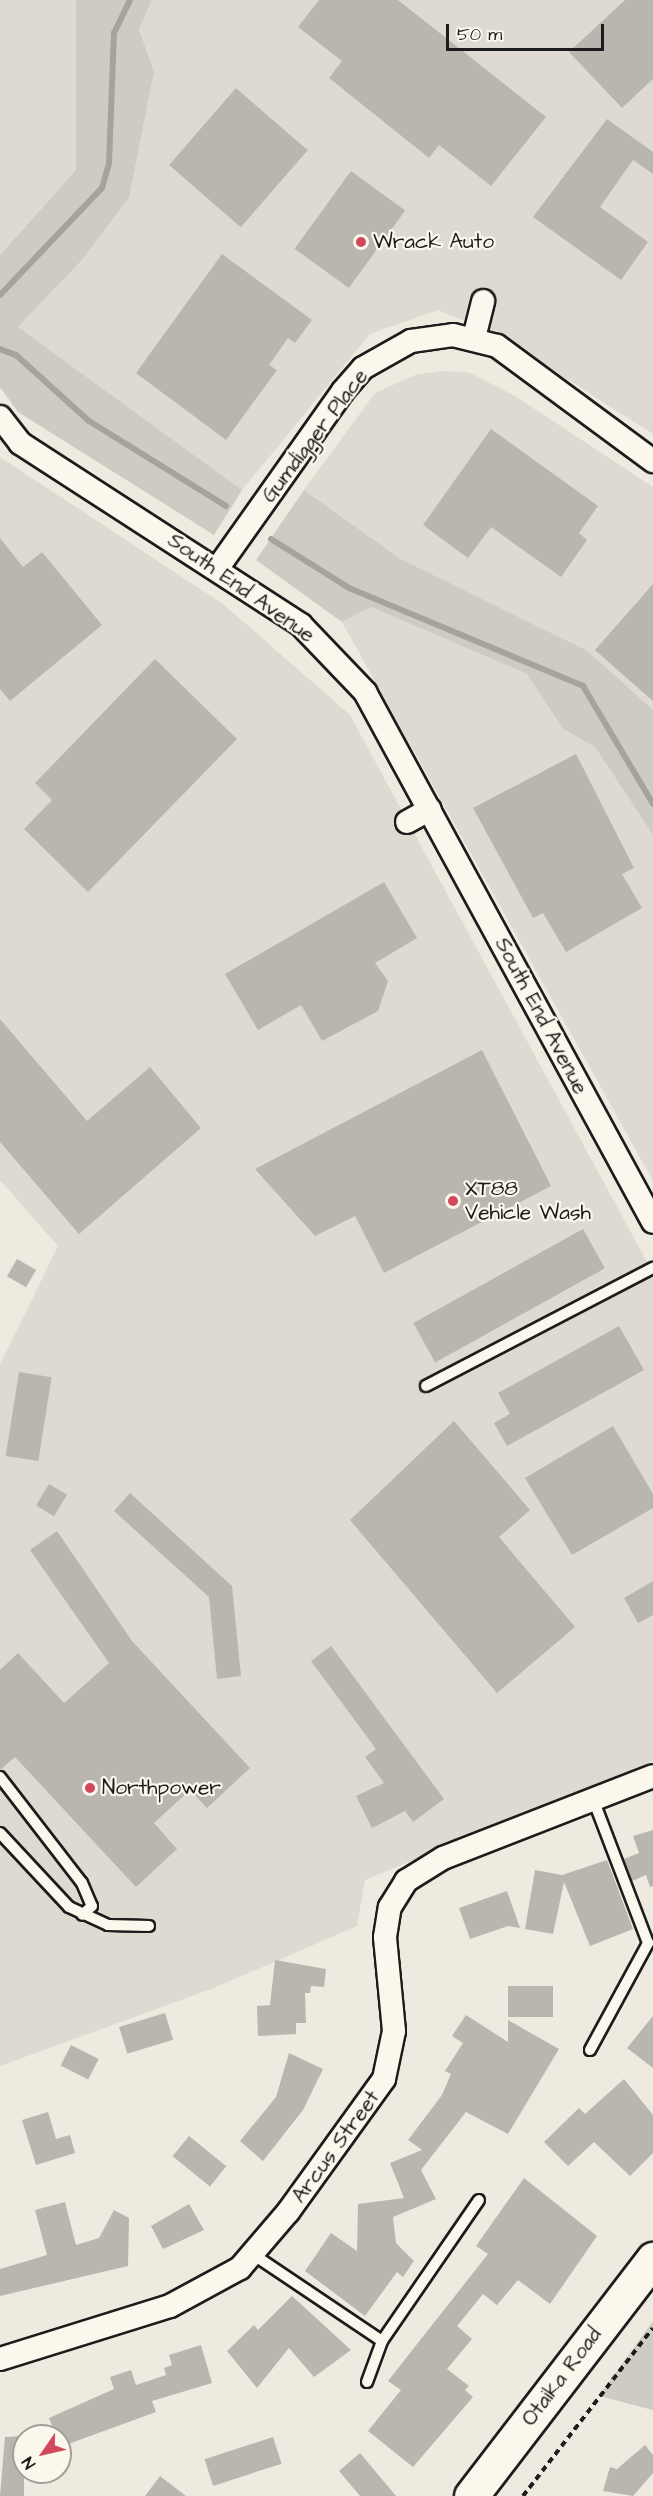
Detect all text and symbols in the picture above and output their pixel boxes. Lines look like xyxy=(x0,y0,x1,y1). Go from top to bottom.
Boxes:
scale bar xyxy=(449,12,606,50)
text: 50 m xyxy=(457,22,502,47)
place label: Wrack Auto xyxy=(373,229,494,255)
marker: Wrack Auto xyxy=(354,235,368,249)
street label: Gumdigger Place xyxy=(257,364,373,508)
street label: South End Avenue xyxy=(163,528,319,648)
street label: South End Avenue xyxy=(489,933,593,1099)
place label: XT88 Vehicle Wash xyxy=(465,1176,591,1226)
marker: XT88 Vehicle Wash xyxy=(446,1194,460,1208)
place label: Northpower xyxy=(102,1775,221,1801)
marker: Northpower xyxy=(83,1781,97,1795)
street label: Arcus Street xyxy=(287,2086,385,2208)
street label: Otaika Road xyxy=(517,2323,607,2431)
north arrow xyxy=(12,2424,72,2484)
text: N xyxy=(17,2453,41,2473)

